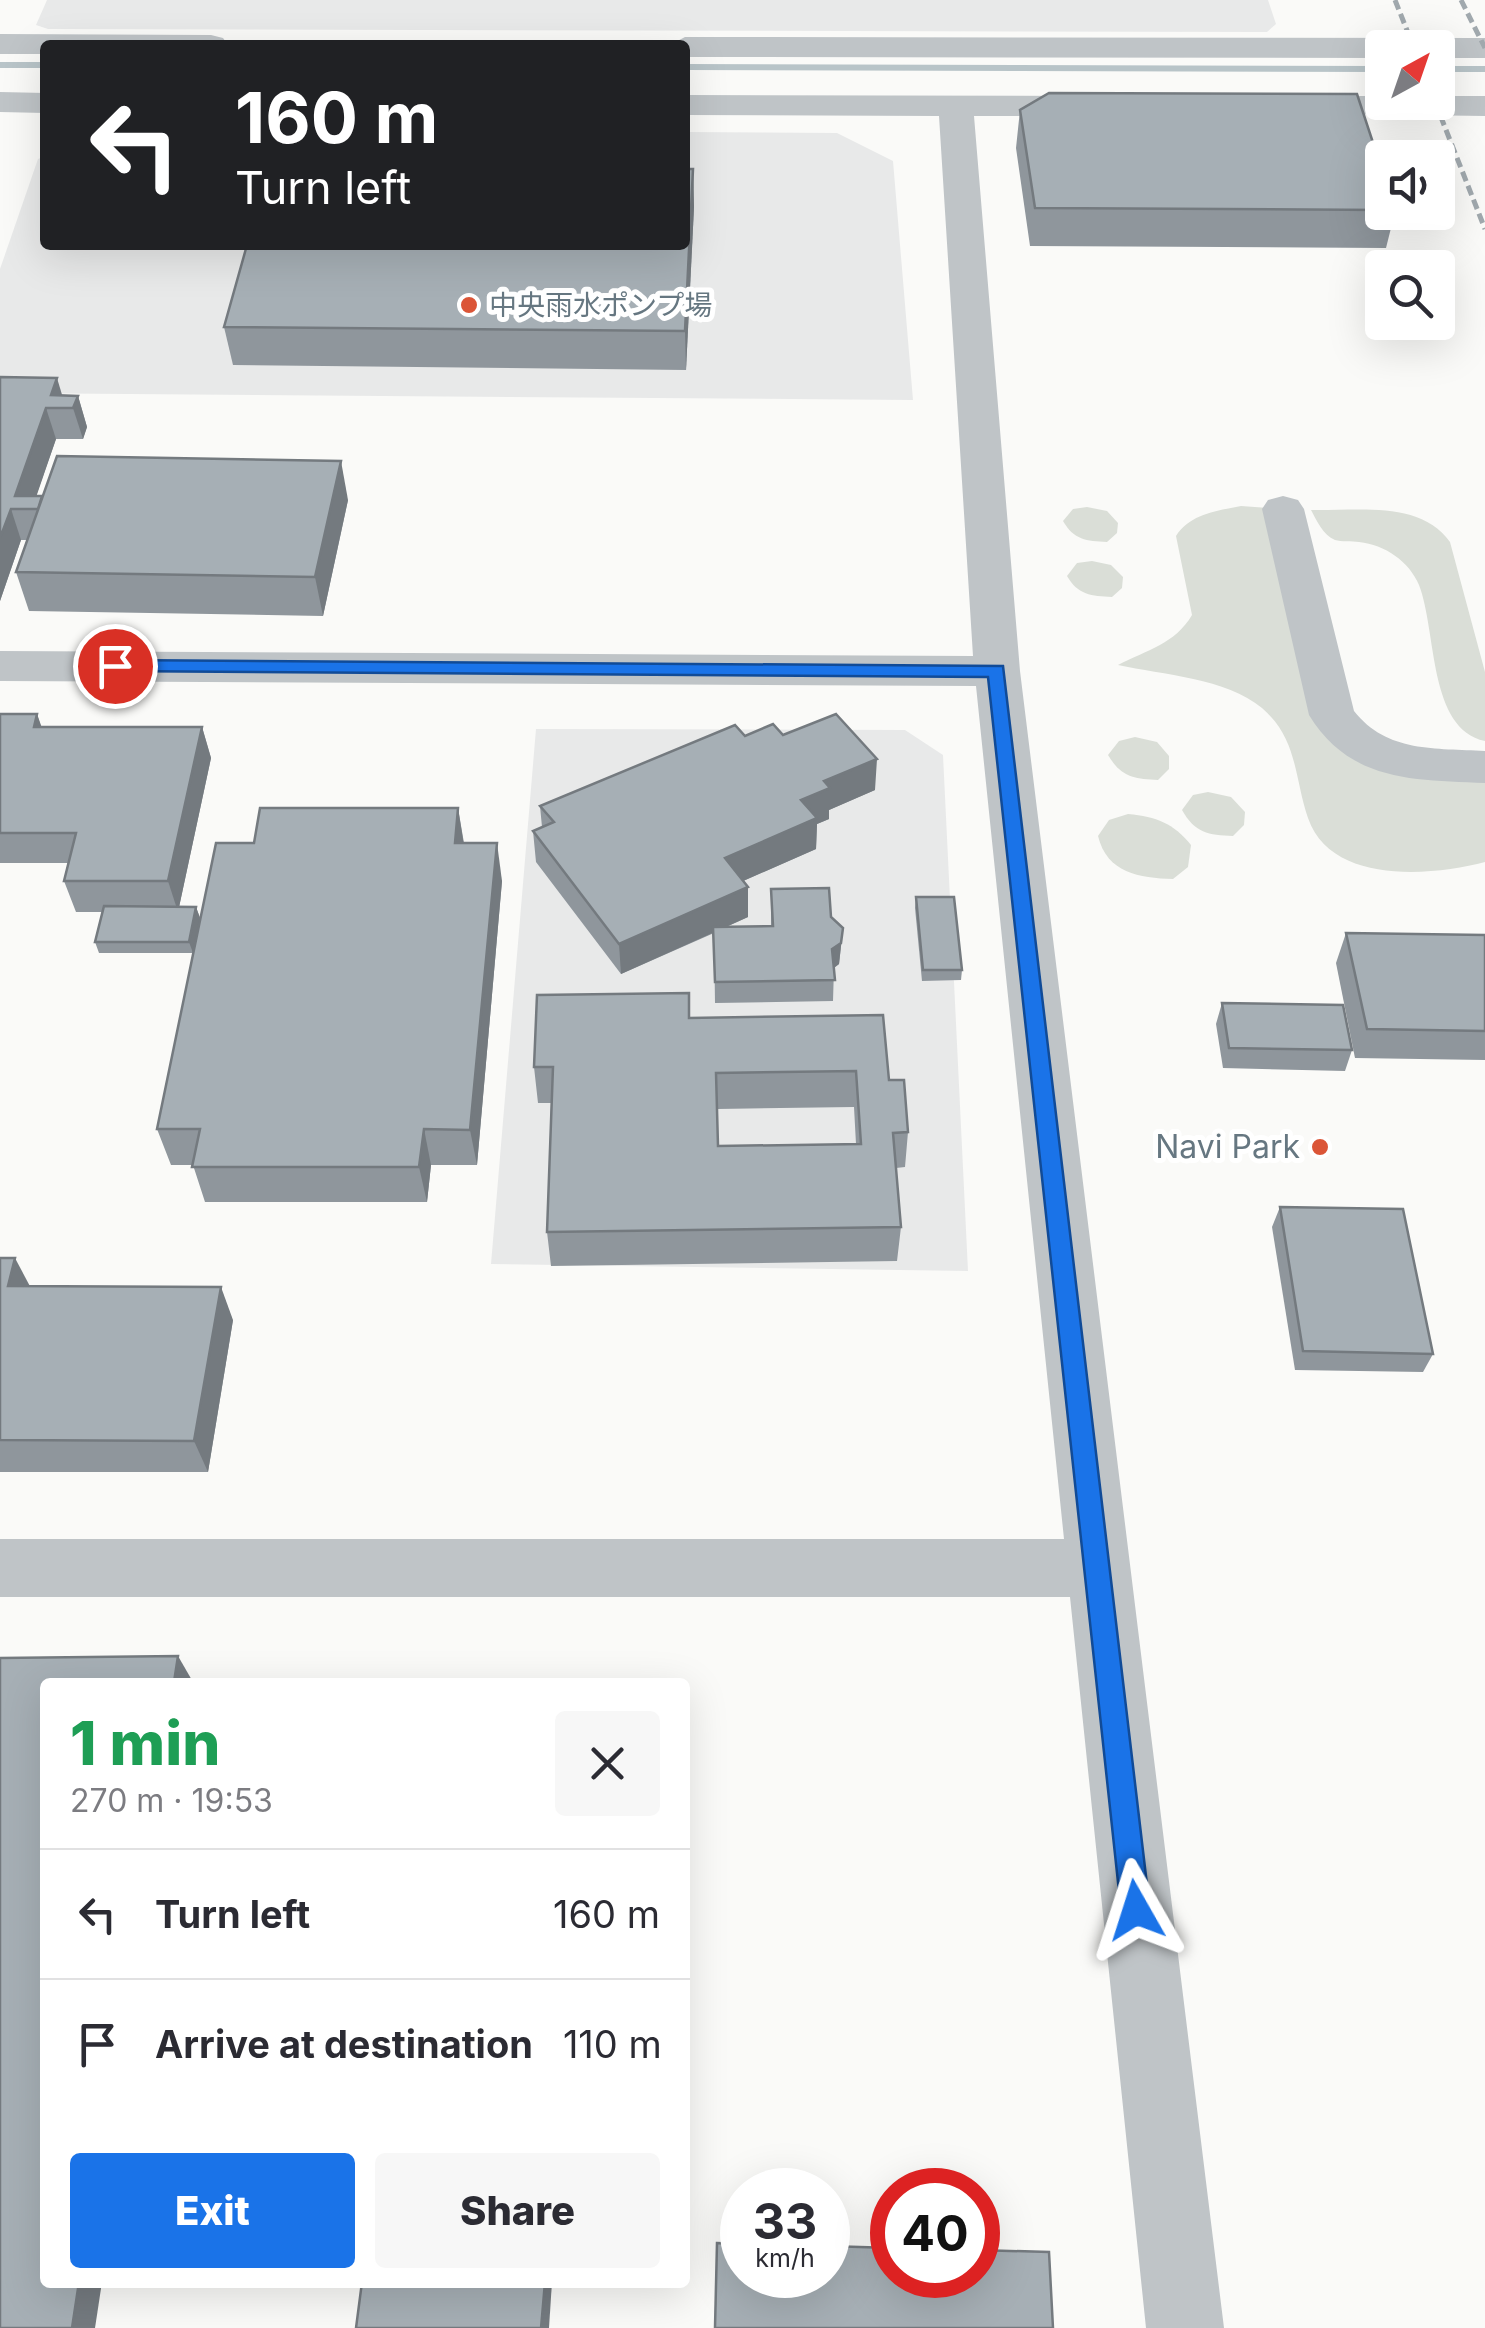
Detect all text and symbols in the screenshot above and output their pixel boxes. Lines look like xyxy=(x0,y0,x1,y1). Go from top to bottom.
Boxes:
north arrow xyxy=(1365,30,1455,120)
map controls xyxy=(1365,30,1455,340)
text: 160 m xyxy=(235,75,438,160)
icon: left xyxy=(70,80,200,210)
button: sound xyxy=(1365,140,1455,230)
text: Turn left xyxy=(235,160,411,215)
button: search xyxy=(1365,250,1455,340)
place label: 中央雨水ポンプ場 xyxy=(489,288,712,322)
marker: 中央雨水ポンプ場 xyxy=(458,294,480,316)
pin xyxy=(73,624,158,709)
icon: arrive xyxy=(88,639,143,694)
place label: Navi Park xyxy=(1155,1127,1300,1166)
marker: Navi Park xyxy=(1309,1136,1331,1158)
text: 1 min xyxy=(70,1707,220,1779)
button: close xyxy=(555,1711,660,1816)
text: 270 m · 19:53 xyxy=(70,1781,273,1820)
position arrow xyxy=(1084,1858,1188,1962)
icon: left xyxy=(70,1887,125,1942)
text: Turn left xyxy=(155,1891,310,1937)
text: 160 m xyxy=(553,1891,660,1937)
icon: arrive xyxy=(70,2017,125,2072)
text: Arrive at destination xyxy=(155,2021,533,2067)
text: 110 m xyxy=(563,2021,662,2067)
button: Exit xyxy=(70,2153,355,2268)
button: Share xyxy=(375,2153,660,2268)
speed limit sign: 40 xyxy=(870,2168,1000,2298)
text: 33 xyxy=(753,2191,817,2251)
text: km/h xyxy=(755,2243,815,2273)

